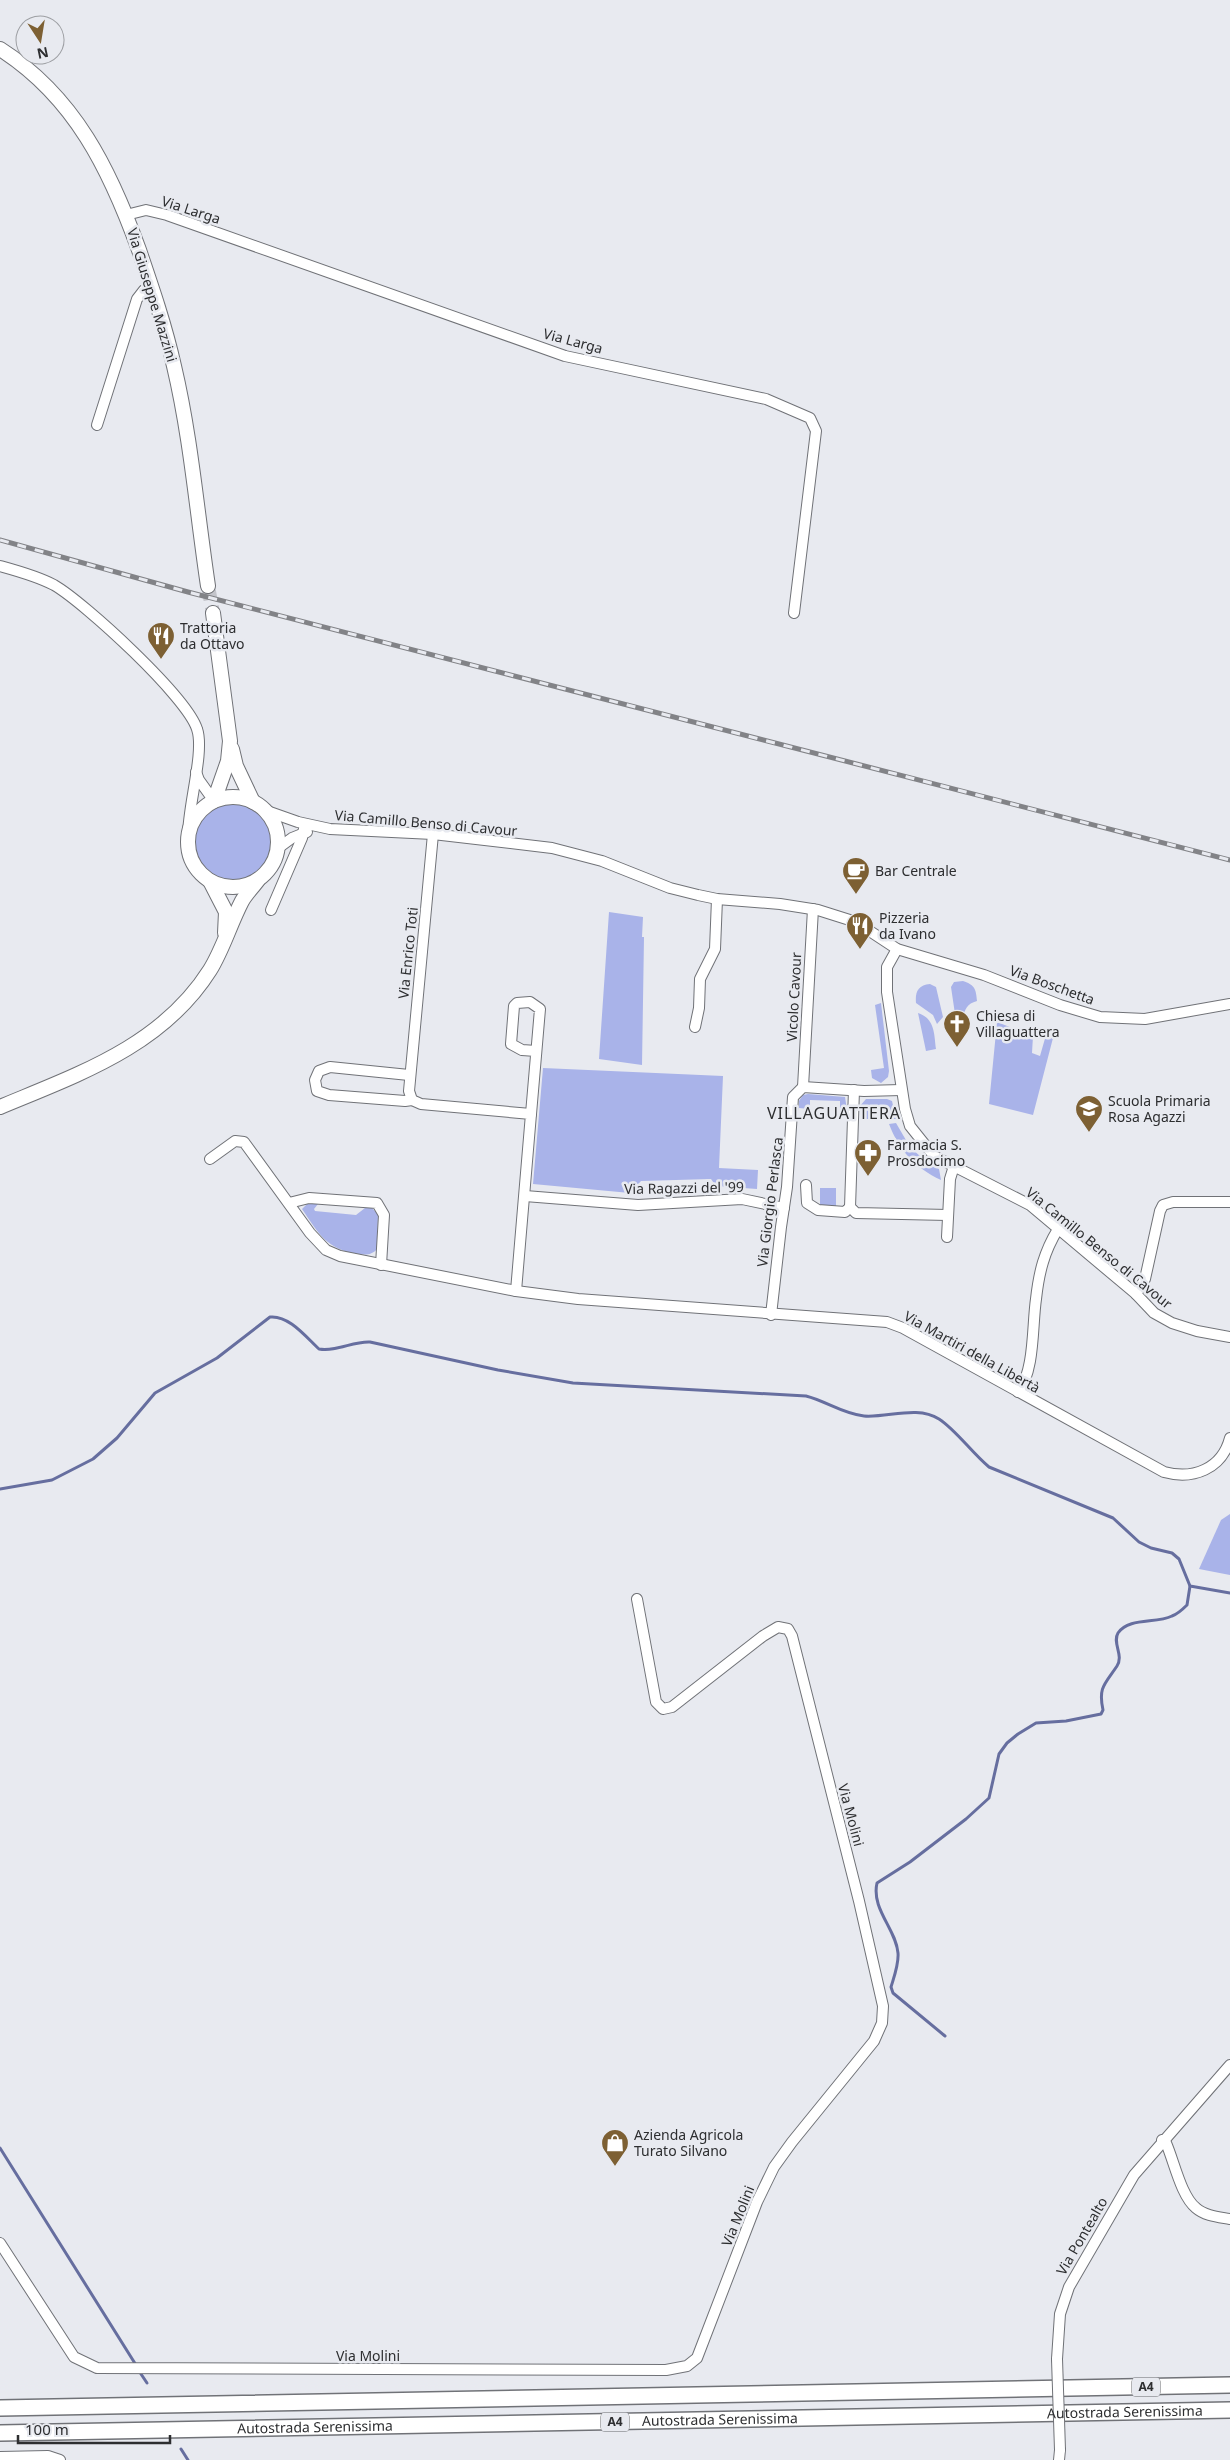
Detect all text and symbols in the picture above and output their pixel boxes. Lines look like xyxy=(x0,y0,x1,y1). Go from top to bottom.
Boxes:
north arrow xyxy=(15,15,65,65)
text: N xyxy=(35,43,50,64)
street label: Via Larga xyxy=(159,191,223,228)
street label: Via Giuseppe Mazzini xyxy=(123,226,182,364)
street label: Via Larga xyxy=(541,323,605,358)
place label: Trattoria da Ottavo xyxy=(180,618,245,653)
restaurant icon: Trattoria da Ottavo xyxy=(146,621,176,660)
street label: Via Camillo Benso di Cavour xyxy=(334,805,518,840)
cafe icon: Bar Centrale xyxy=(841,856,871,895)
place label: Bar Centrale xyxy=(875,861,957,880)
street label: Via Enrico Toti xyxy=(393,906,422,1000)
place label: Pizzeria da Ivano xyxy=(879,908,936,943)
restaurant icon: Pizzeria da Ivano xyxy=(845,911,875,950)
street label: Vicolo Cavour xyxy=(782,952,805,1042)
street label: Via Boschetta xyxy=(1007,960,1097,1009)
place label: Chiesa di Villaguattera xyxy=(976,1006,1060,1041)
church icon: Chiesa di Villaguattera xyxy=(942,1009,972,1048)
place label: Scuola Primaria Rosa Agazzi xyxy=(1108,1091,1211,1126)
school or university icon: Scuola Primaria Rosa Agazzi xyxy=(1074,1094,1104,1133)
district label: VILLAGUATTERA xyxy=(767,1102,901,1124)
place label: Farmacia S. Prosdocimo xyxy=(887,1135,965,1170)
street label: Via Giorgio Perlasca xyxy=(752,1136,787,1268)
pharmacy icon: Farmacia S. Prosdocimo xyxy=(853,1138,883,1177)
street label: Via Ragazzi del '99 xyxy=(624,1177,744,1198)
street label: Via Camillo Benso di Cavour xyxy=(1022,1183,1177,1313)
street label: Via Martiri della Libertà xyxy=(901,1306,1044,1397)
street label: Via Molini xyxy=(834,1781,869,1848)
place label: Azienda Agricola Turato Silvano xyxy=(634,2125,743,2160)
shop icon: Azienda Agricola Turato Silvano xyxy=(600,2128,630,2167)
street label: Via Molini xyxy=(717,2183,758,2249)
street label: Via Pontealto xyxy=(1052,2193,1112,2278)
street label: Via Molini xyxy=(336,2346,400,2365)
road number: A4 xyxy=(1132,2378,1160,2396)
street label: Autostrada Serenissima xyxy=(1047,2401,1203,2422)
street label: Autostrada Serenissima xyxy=(642,2408,798,2430)
scale bar xyxy=(18,2412,170,2444)
road number: A4 xyxy=(601,2412,629,2432)
street label: Autostrada Serenissima xyxy=(237,2416,393,2438)
text: 100 m xyxy=(25,2419,69,2439)

